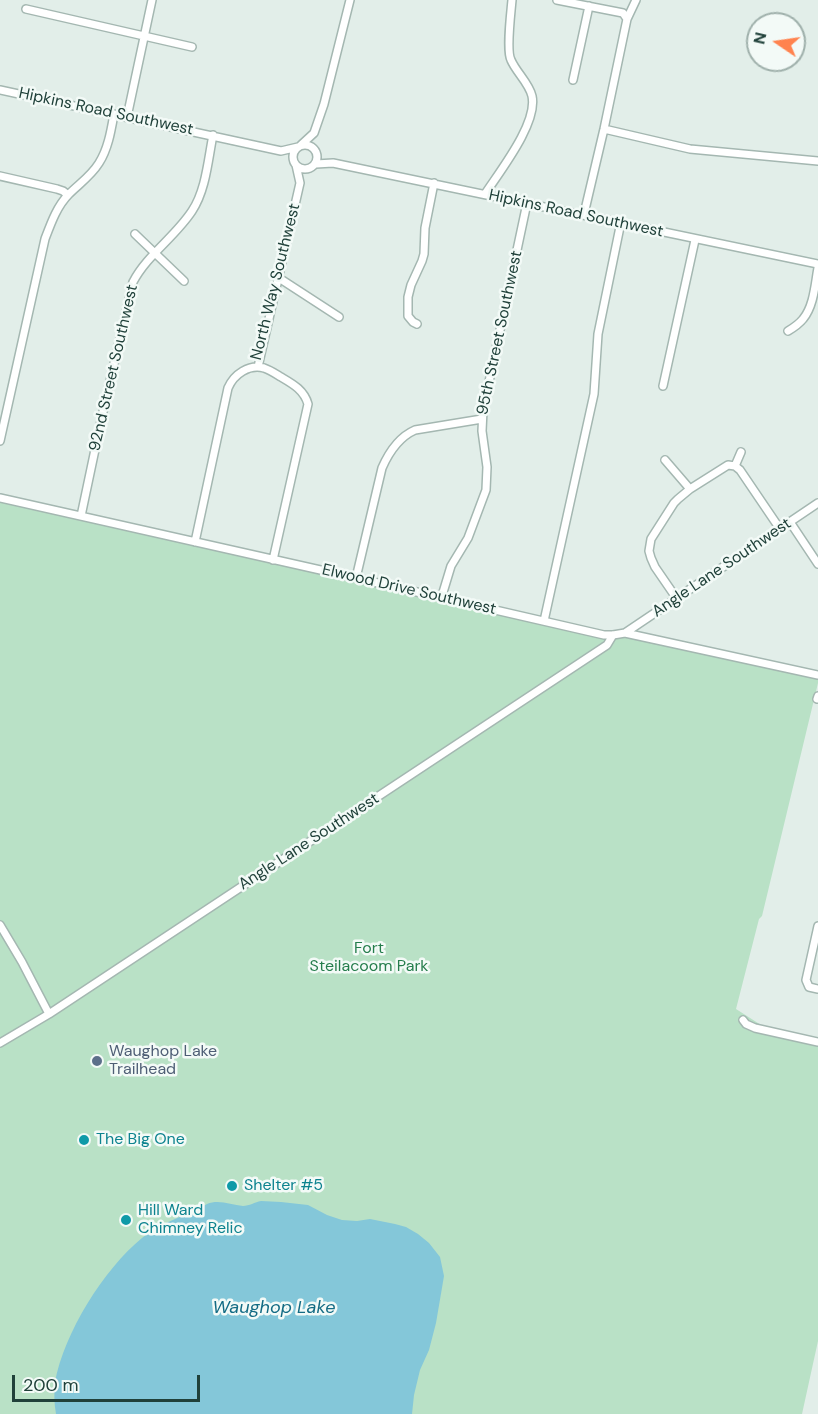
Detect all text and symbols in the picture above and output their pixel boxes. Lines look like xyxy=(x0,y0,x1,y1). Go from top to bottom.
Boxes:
north arrow xyxy=(746,12,806,72)
text: N xyxy=(748,30,771,46)
street label: Hipkins Road Southwest xyxy=(17,84,195,140)
street label: Hipkins Road Southwest xyxy=(487,186,665,242)
street label: North Way Southwest xyxy=(247,202,305,362)
street label: 95th Street Southwest xyxy=(473,249,527,417)
street label: 92nd Street Southwest xyxy=(85,283,143,453)
street label: Angle Lane Southwest xyxy=(649,514,795,622)
street label: Elwood Drive Southwest xyxy=(320,561,498,619)
street label: Angle Lane Southwest xyxy=(235,789,383,895)
park label: Fort Steilacoom Park xyxy=(310,939,428,977)
place label: Waughop Lake Trailhead xyxy=(109,1042,217,1080)
marker: Waughop Lake Trailhead xyxy=(90,1054,104,1068)
place label: The Big One xyxy=(96,1130,185,1150)
marker: The Big One xyxy=(77,1133,91,1147)
place label: Shelter #5 xyxy=(244,1176,323,1196)
marker: Shelter #5 xyxy=(225,1179,239,1193)
place label: Hill Ward Chimney Relic xyxy=(138,1201,243,1239)
marker: Hill Ward Chimney Relic xyxy=(119,1213,133,1227)
water label: Waughop Lake xyxy=(213,1297,335,1319)
scale bar xyxy=(15,1363,202,1401)
text: 200 m xyxy=(23,1373,79,1397)

